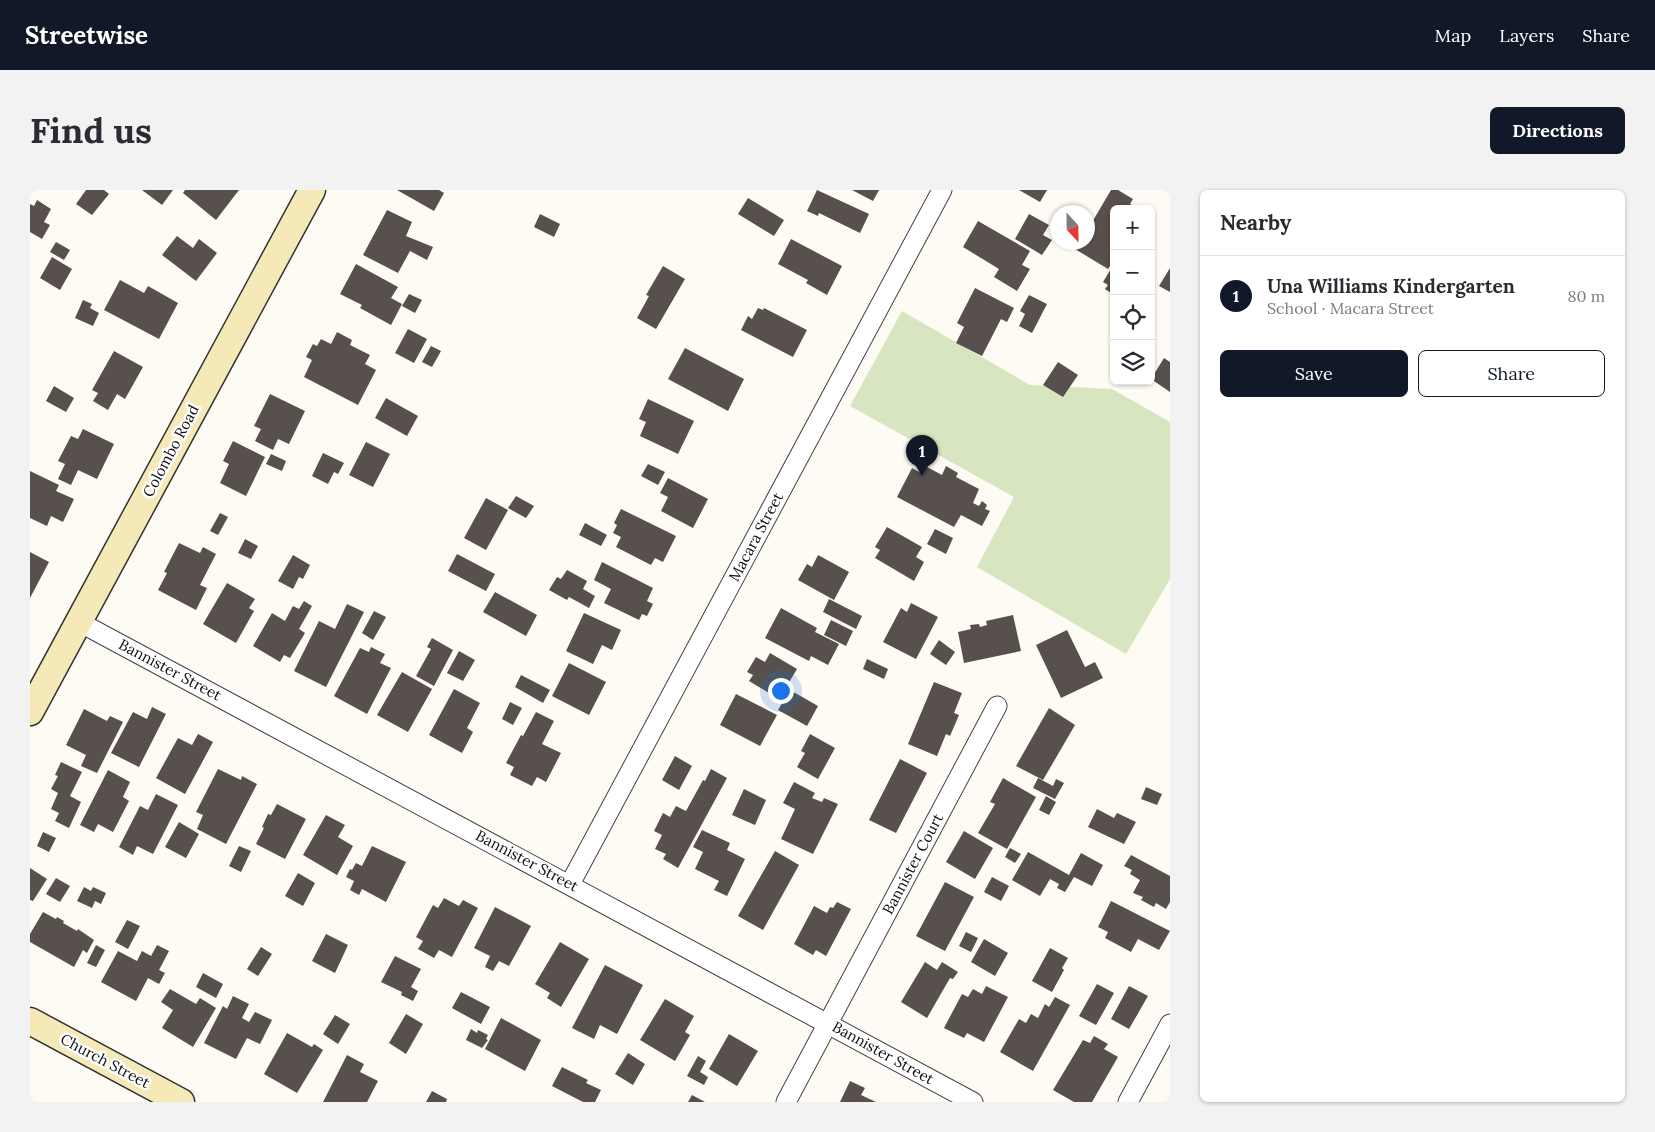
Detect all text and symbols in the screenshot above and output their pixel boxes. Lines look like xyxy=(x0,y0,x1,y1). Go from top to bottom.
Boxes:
text: Streetwise xyxy=(25,20,148,51)
text: Map xyxy=(1435,24,1471,47)
text: Layers xyxy=(1499,24,1554,47)
text: Share xyxy=(1582,24,1630,47)
button: Directions xyxy=(1490,107,1625,154)
text: Find us xyxy=(30,108,152,153)
north arrow xyxy=(1050,205,1095,250)
map controls xyxy=(1110,205,1155,385)
button: + xyxy=(1110,205,1155,250)
text: Nearby xyxy=(1220,209,1291,236)
button: − xyxy=(1110,250,1155,295)
text: Una Williams Kindergarten xyxy=(1267,274,1515,298)
text: 1 xyxy=(1233,286,1239,306)
text: 80 m xyxy=(1568,286,1605,306)
button: locate xyxy=(1110,295,1155,340)
text: School · Macara Street xyxy=(1267,298,1434,318)
button: layers xyxy=(1110,340,1155,385)
button: Save xyxy=(1220,350,1408,397)
button: Share xyxy=(1418,350,1605,397)
street label: Colombo Road xyxy=(138,401,203,500)
pin: 1 xyxy=(906,435,938,476)
street label: Macara Street xyxy=(724,489,787,584)
street label: Bannister Street xyxy=(116,635,225,705)
your location xyxy=(768,678,794,704)
street label: Bannister Court xyxy=(878,810,947,917)
street label: Bannister Street xyxy=(473,826,582,896)
street label: Bannister Street xyxy=(829,1017,938,1088)
street label: Church Street xyxy=(57,1029,153,1092)

